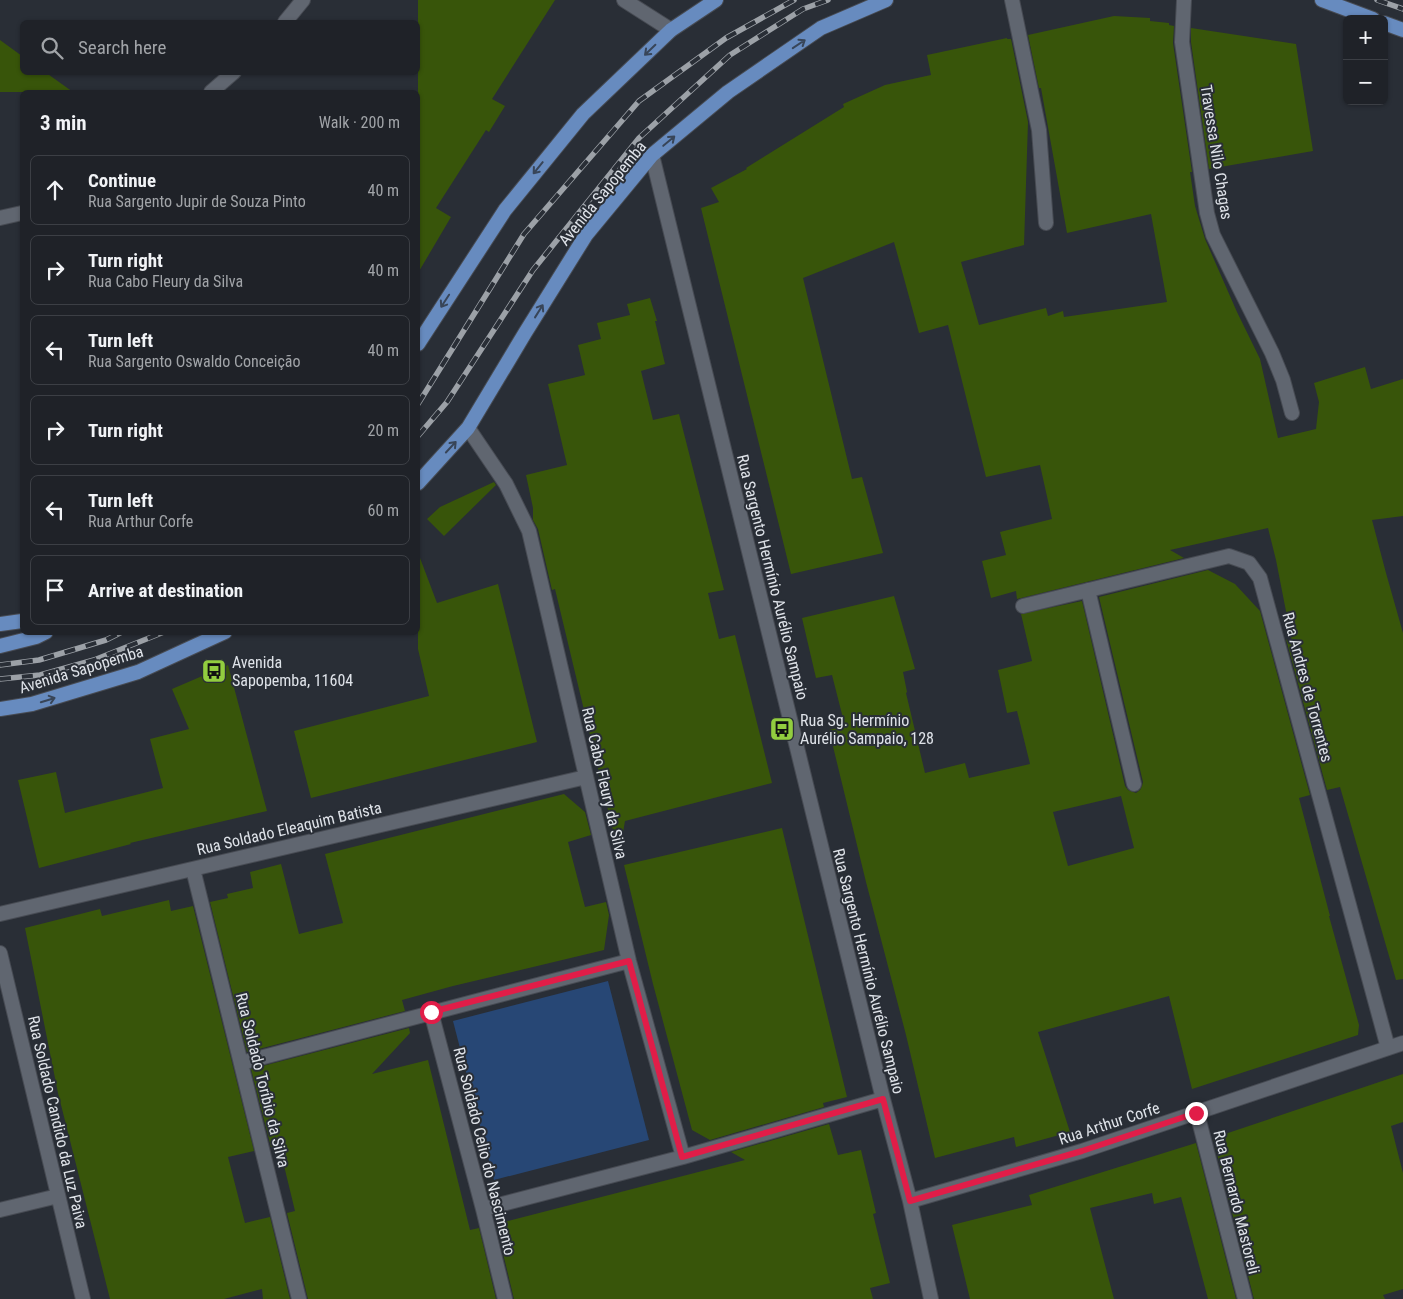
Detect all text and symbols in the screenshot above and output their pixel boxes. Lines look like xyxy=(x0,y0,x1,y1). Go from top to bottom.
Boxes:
map controls xyxy=(1343,15,1388,105)
button: + xyxy=(1343,15,1388,60)
search box xyxy=(20,20,420,75)
icon: search xyxy=(38,34,66,62)
text: Search here xyxy=(78,36,166,59)
one-way arrow xyxy=(791,39,805,49)
one-way arrow xyxy=(643,44,656,56)
button: − xyxy=(1343,60,1388,105)
street label: Travessa Nilo Chagas xyxy=(1196,83,1237,221)
text: 3 min xyxy=(40,111,87,135)
text: Walk · 200 m xyxy=(319,113,400,132)
one-way arrow xyxy=(662,135,675,147)
street label: Avenida Sapopemba xyxy=(555,137,650,249)
one-way arrow xyxy=(533,162,544,175)
text: Continue xyxy=(88,169,156,192)
icon: ahead xyxy=(41,176,69,204)
text: 40 m xyxy=(367,181,399,200)
text: Rua Sargento Jupir de Souza Pinto xyxy=(88,192,306,211)
text: Turn right xyxy=(88,249,163,272)
icon: right xyxy=(41,256,69,284)
text: 40 m xyxy=(367,261,399,280)
text: Rua Cabo Fleury da Silva xyxy=(88,272,243,291)
one-way arrow xyxy=(440,294,450,308)
one-way arrow xyxy=(534,305,544,319)
text: Turn left xyxy=(88,329,153,352)
icon: left xyxy=(41,336,69,364)
text: 40 m xyxy=(367,341,399,360)
text: Rua Sargento Oswaldo Conceição xyxy=(88,352,300,371)
icon: right xyxy=(41,416,69,444)
text: Turn right xyxy=(88,419,163,442)
text: 20 m xyxy=(367,421,399,440)
one-way arrow xyxy=(445,441,456,454)
street label: Rua Sargento Hermínio Aurélio Sampaio xyxy=(733,452,812,702)
text: Turn left xyxy=(88,489,153,512)
icon: left xyxy=(41,496,69,524)
text: 60 m xyxy=(367,501,399,520)
text: Rua Arthur Corfe xyxy=(88,512,193,531)
icon: arrive xyxy=(41,576,69,604)
text: Arrive at destination xyxy=(88,579,243,602)
street label: Rua Andres de Torrentes xyxy=(1278,610,1337,764)
street label: Avenida Sapopemba xyxy=(17,642,145,697)
place label: Avenida Sapopemba, 11604 xyxy=(232,653,353,690)
bus stop icon: Avenida Sapopemba, 11604 xyxy=(201,658,227,684)
one-way arrow xyxy=(39,694,55,704)
street label: Rua Cabo Fleury da Silva xyxy=(578,705,631,861)
place label: Rua Sg. Hermínio Aurélio Sampaio, 128 xyxy=(800,711,934,748)
bus stop icon: Rua Sg. Hermínio Aurélio Sampaio, 128 xyxy=(769,716,795,742)
street label: Rua Soldado Eleaquim Batista xyxy=(195,798,383,859)
street label: Rua Sargento Hermínio Aurélio Sampaio xyxy=(829,846,908,1096)
street label: Rua Soldado Toríbio da Silva xyxy=(232,991,293,1169)
route start xyxy=(420,1001,443,1024)
street label: Rua Soldado Candido da Luz Paiva xyxy=(24,1014,91,1230)
street label: Rua Soldado Celio do Nascimento xyxy=(449,1045,520,1257)
street label: Rua Arthur Corfe xyxy=(1056,1098,1162,1149)
route end xyxy=(1185,1102,1208,1125)
street label: Rua Bernardo Mastoreli xyxy=(1209,1128,1264,1276)

